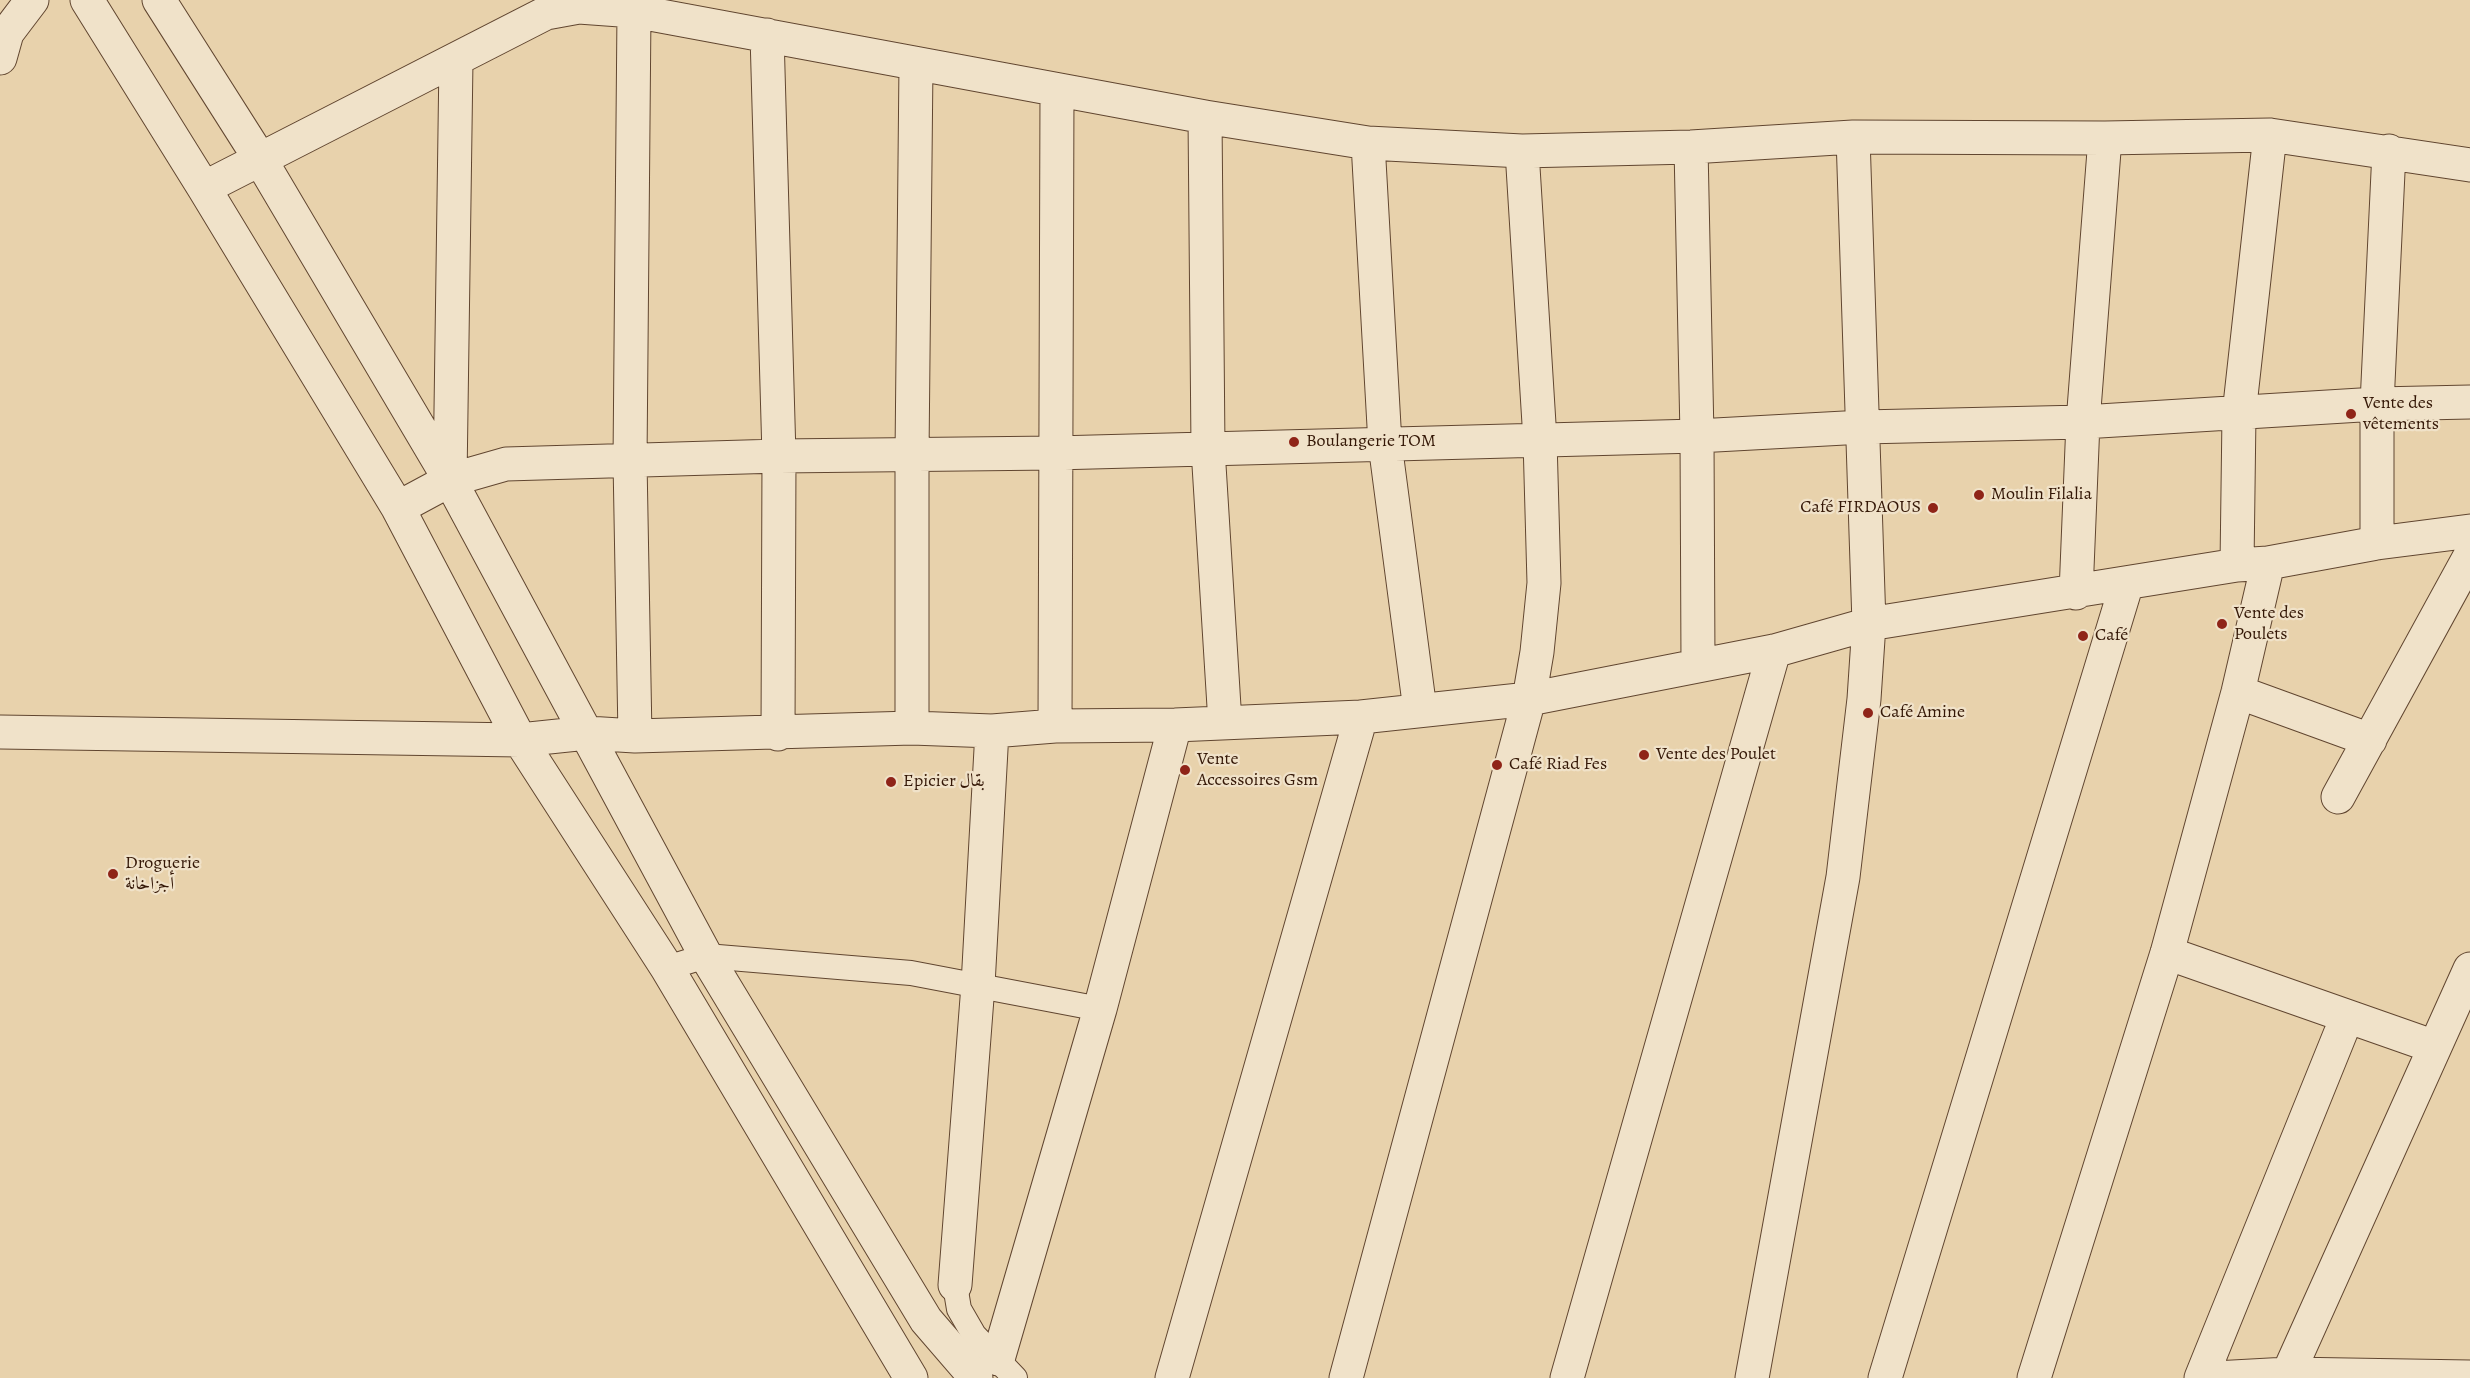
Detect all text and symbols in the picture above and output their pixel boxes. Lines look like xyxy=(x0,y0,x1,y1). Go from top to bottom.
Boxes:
place label: Vente des vêtements xyxy=(2363,393,2439,436)
marker: Vente des vêtements xyxy=(2344,407,2358,421)
place label: Boulangerie TOM xyxy=(1306,431,1436,453)
marker: Boulangerie TOM xyxy=(1287,435,1301,449)
place label: Moulin Filalia xyxy=(1991,484,2092,506)
marker: Moulin Filalia xyxy=(1972,488,1986,502)
place label: Café FIRDAOUS xyxy=(1800,497,1921,519)
marker: Café FIRDAOUS xyxy=(1926,501,1940,515)
place label: Vente des Poulets xyxy=(2234,603,2304,646)
marker: Vente des Poulets xyxy=(2215,617,2229,631)
place label: Café xyxy=(2095,625,2128,647)
marker: Café xyxy=(2076,629,2090,643)
place label: Café Amine xyxy=(1880,702,1965,724)
marker: Café Amine xyxy=(1861,706,1875,720)
place label: Vente des Poulet xyxy=(1656,744,1776,766)
marker: Vente des Poulet xyxy=(1637,748,1651,762)
place label: Vente Accessoires Gsm xyxy=(1197,749,1318,792)
place label: Café Riad Fes xyxy=(1509,754,1607,776)
marker: Café Riad Fes xyxy=(1490,758,1504,772)
marker: Vente Accessoires Gsm xyxy=(1178,763,1192,777)
place label: Epicier بقال xyxy=(903,771,985,793)
marker: Epicier بقال xyxy=(884,775,898,789)
place label: Droguerie أجزاخانة xyxy=(125,853,200,896)
marker: Droguerie أجزاخانة xyxy=(106,867,120,881)

